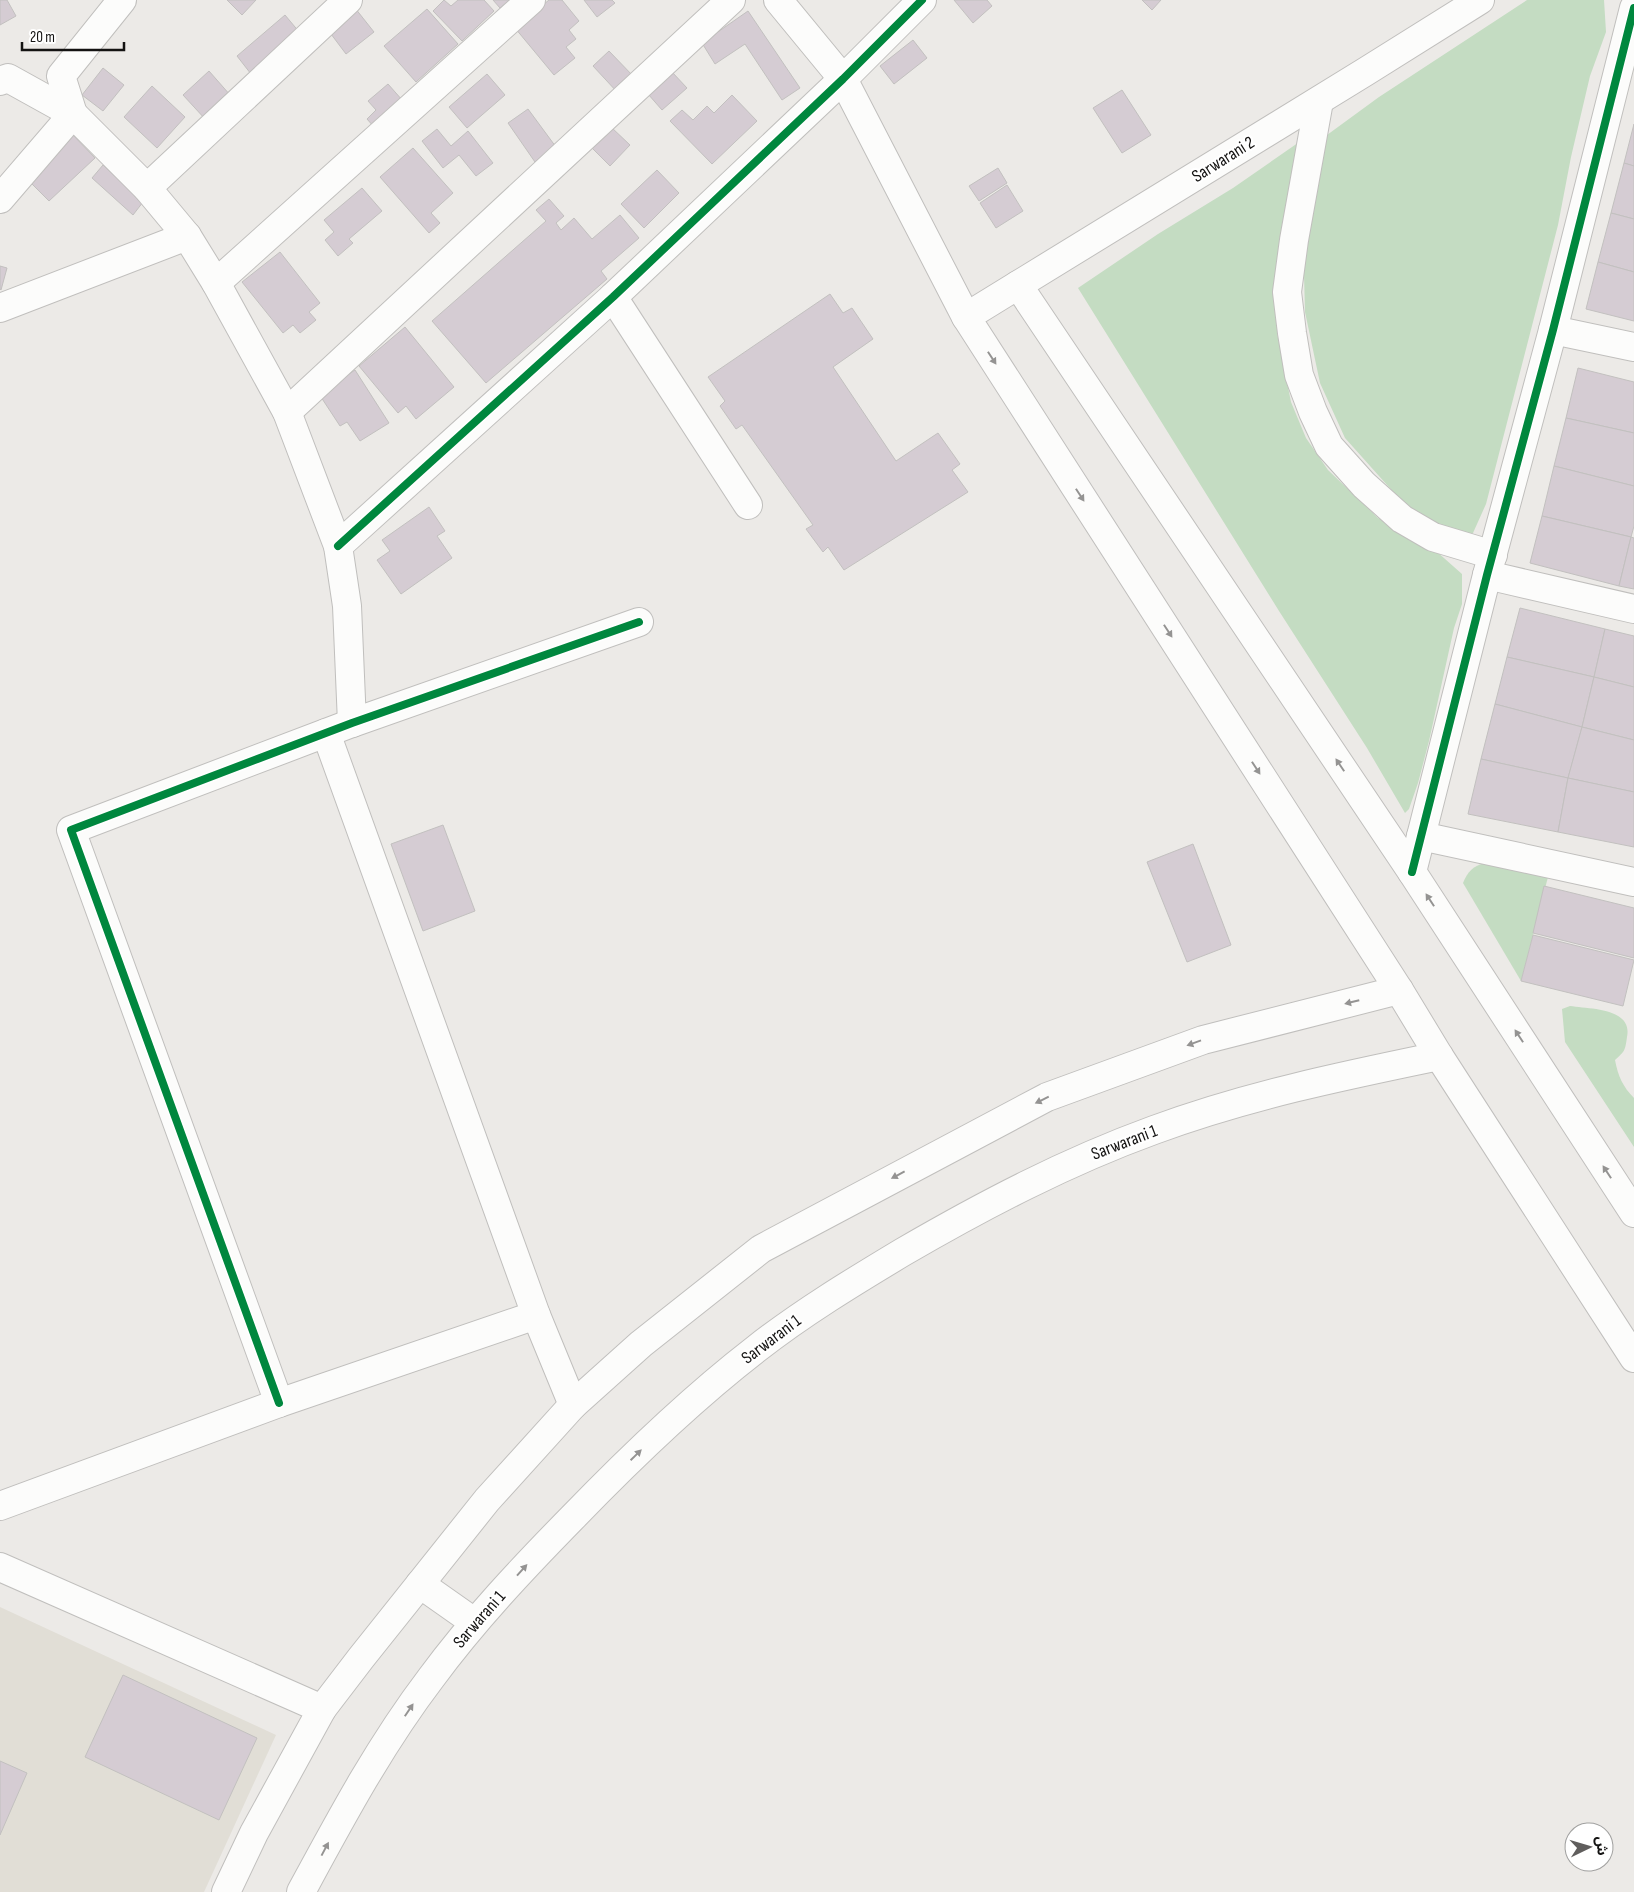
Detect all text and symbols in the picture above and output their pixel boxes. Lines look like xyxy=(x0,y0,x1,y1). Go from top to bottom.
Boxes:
scale bar xyxy=(22,20,125,52)
text: 20 m xyxy=(30,28,55,47)
street label: Sarwarani 2 xyxy=(1188,132,1259,187)
one-way arrow xyxy=(988,351,997,365)
one-way arrow xyxy=(1076,488,1085,501)
one-way arrow xyxy=(1163,625,1173,638)
one-way arrow xyxy=(1335,758,1345,771)
one-way arrow xyxy=(1251,761,1261,775)
one-way arrow xyxy=(1425,893,1435,906)
one-way arrow xyxy=(1344,998,1359,1006)
one-way arrow xyxy=(1514,1029,1523,1043)
one-way arrow xyxy=(1187,1040,1202,1047)
one-way arrow xyxy=(1035,1096,1049,1104)
street label: Sarwarani 1 xyxy=(1088,1120,1161,1165)
one-way arrow xyxy=(1603,1165,1612,1179)
one-way arrow xyxy=(891,1171,905,1179)
street label: Sarwarani 1 xyxy=(737,1310,806,1369)
one-way arrow xyxy=(629,1449,641,1461)
one-way arrow xyxy=(516,1565,528,1577)
street label: Sarwarani 1 xyxy=(449,1586,510,1652)
one-way arrow xyxy=(404,1703,413,1717)
north arrow xyxy=(1564,1822,1614,1872)
text: ش xyxy=(1592,1836,1611,1856)
one-way arrow xyxy=(320,1842,329,1856)

